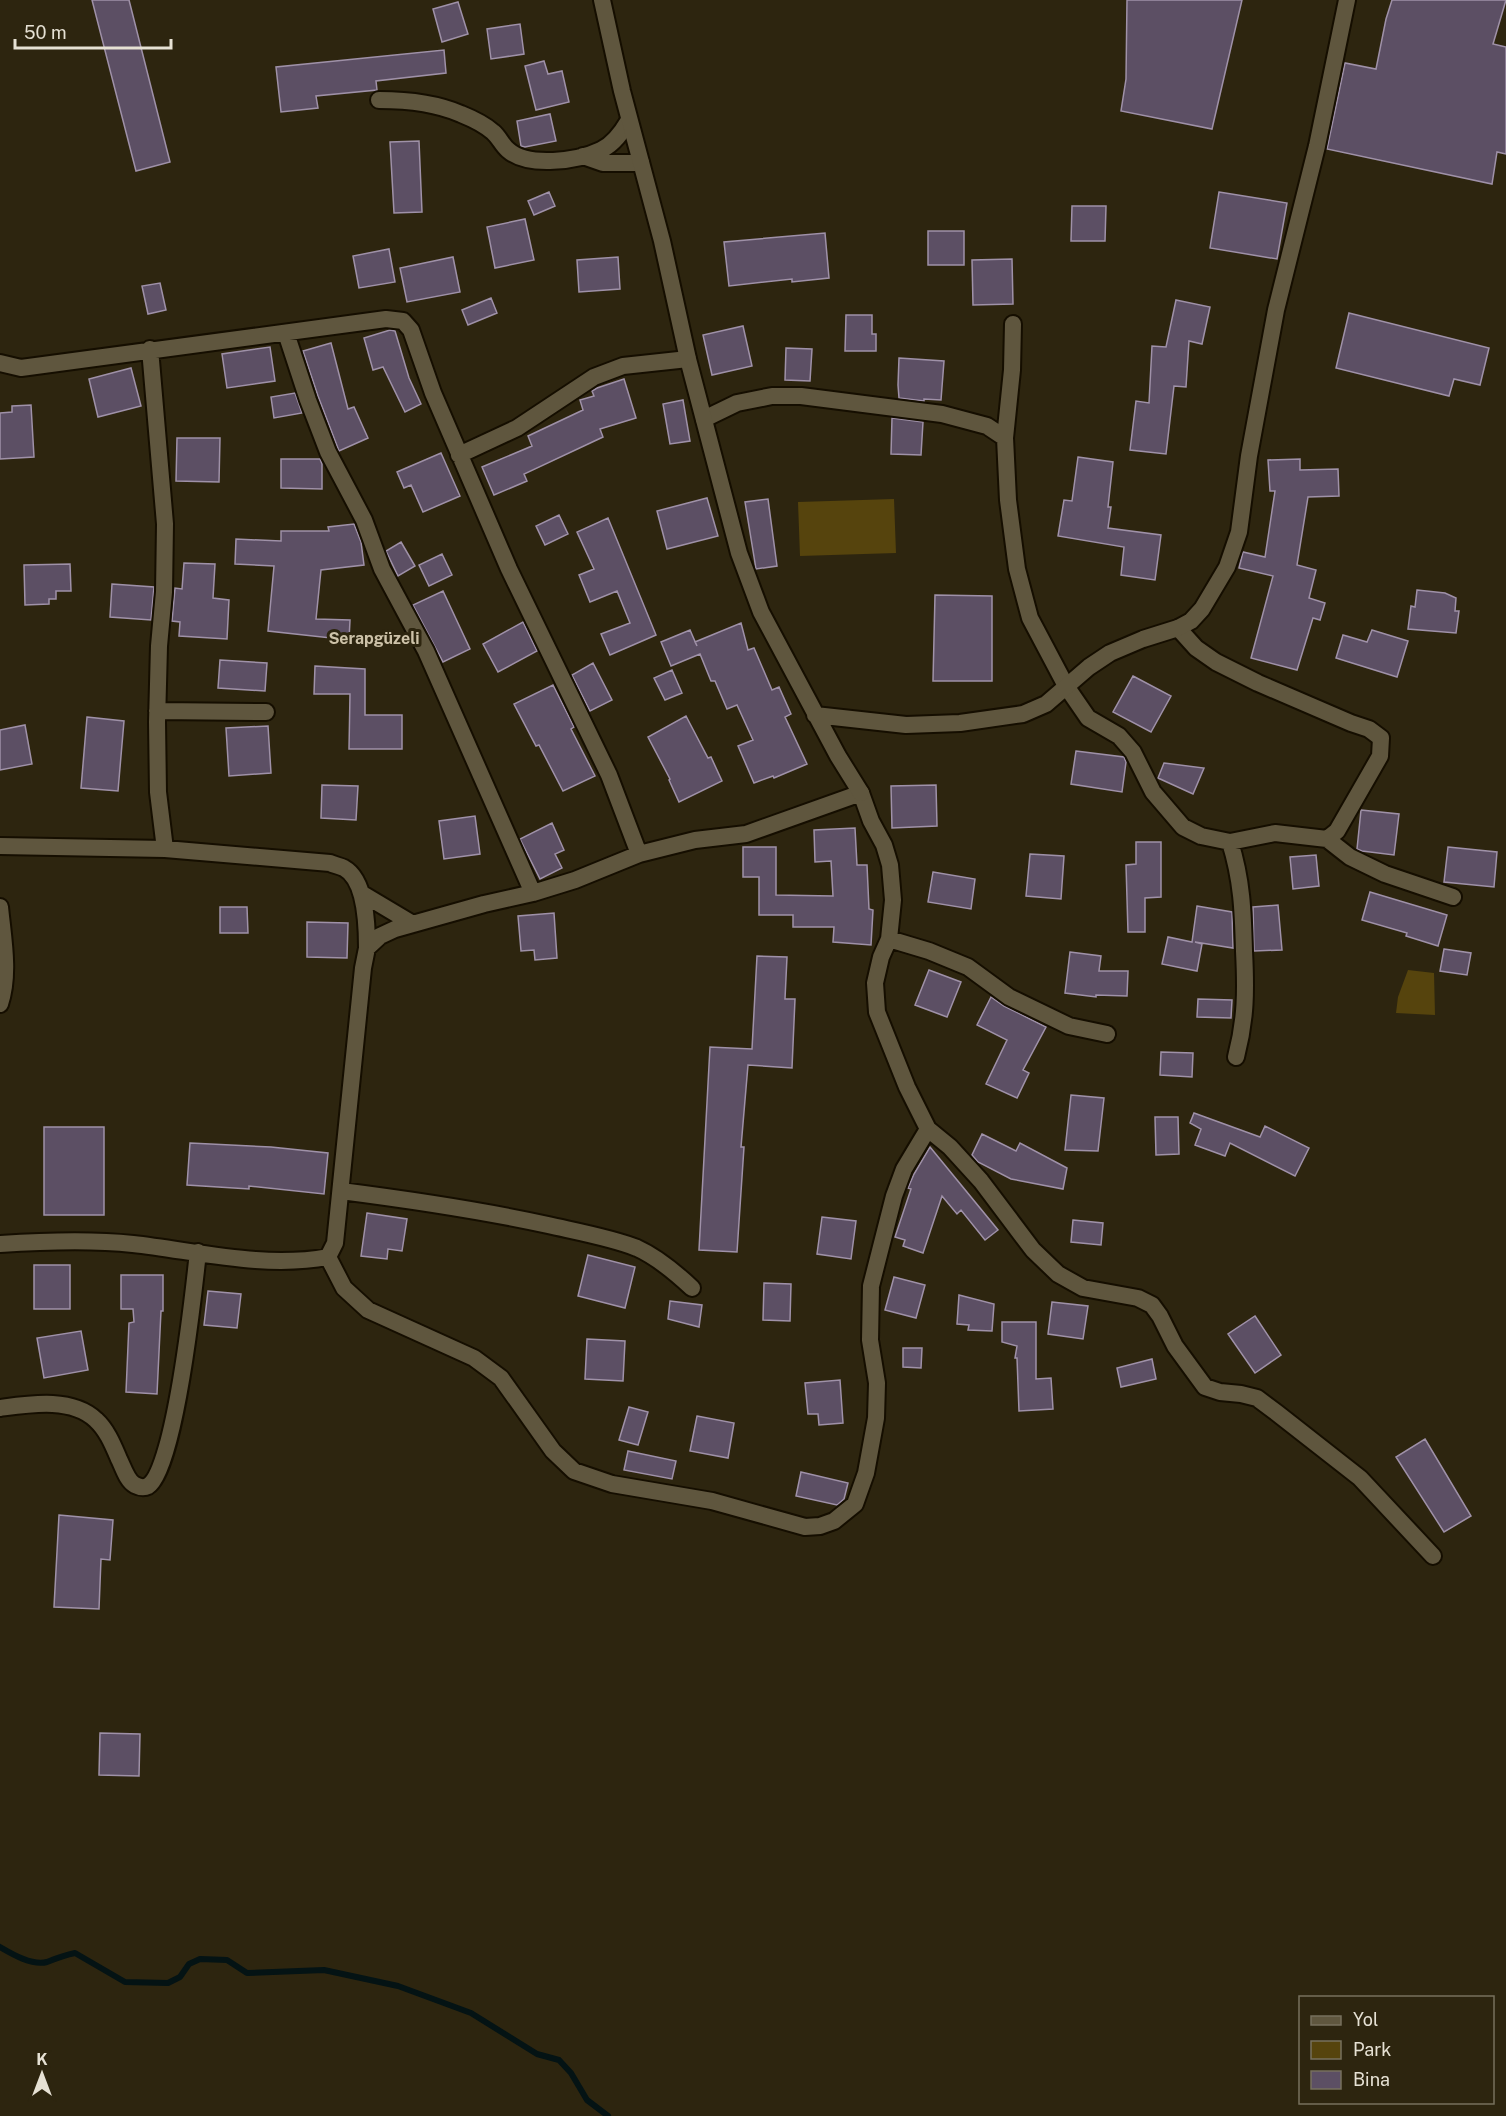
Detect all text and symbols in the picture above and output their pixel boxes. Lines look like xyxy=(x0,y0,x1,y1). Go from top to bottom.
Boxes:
scale bar xyxy=(15,12,171,50)
text: 50 m xyxy=(24,22,67,43)
district label: Serapgüzeli xyxy=(328,629,420,648)
legend xyxy=(1299,1996,1494,2104)
text: Yol xyxy=(1353,2009,1378,2030)
text: Park xyxy=(1353,2039,1391,2060)
north arrow xyxy=(12,2044,72,2104)
text: K xyxy=(36,2050,48,2069)
text: Bina xyxy=(1353,2069,1390,2090)

